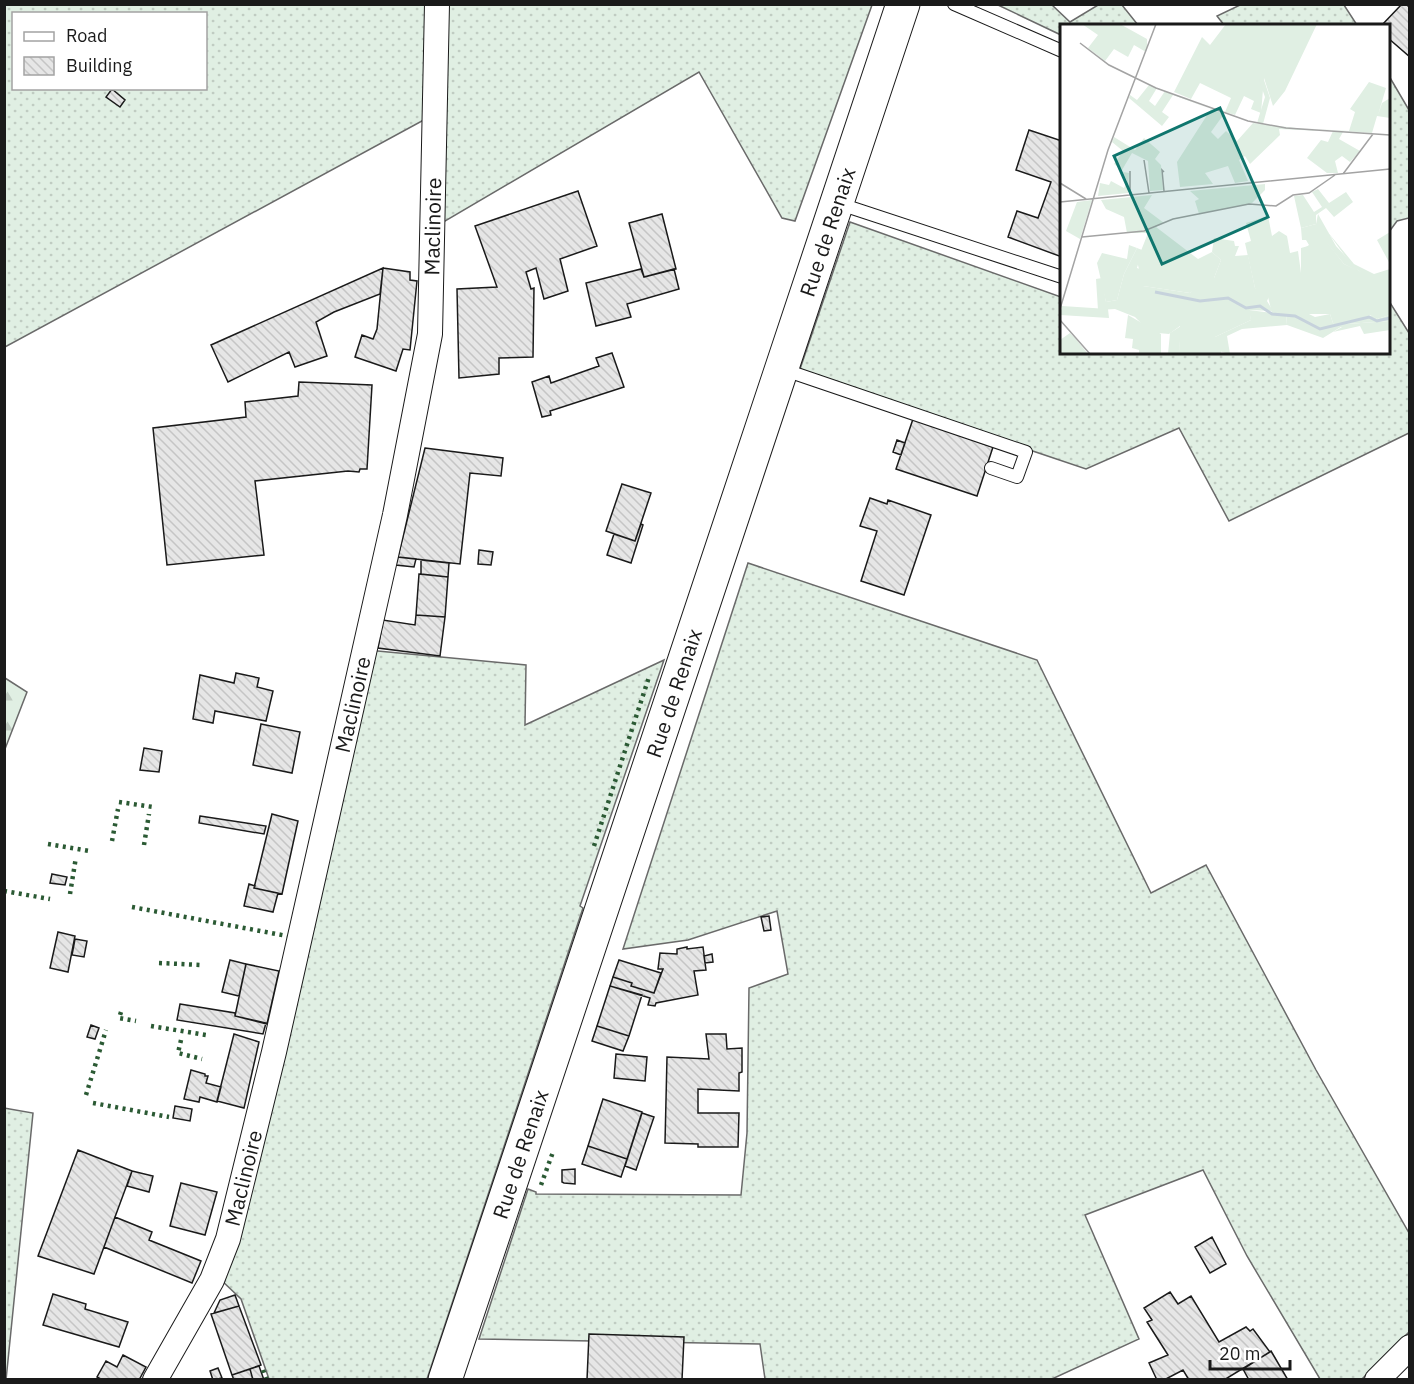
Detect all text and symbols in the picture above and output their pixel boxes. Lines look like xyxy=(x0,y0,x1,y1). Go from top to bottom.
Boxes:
legend xyxy=(12,12,207,90)
text: Road xyxy=(66,24,107,47)
inset map xyxy=(1060,24,1390,354)
text: Building xyxy=(66,54,133,77)
street label: Rue de Renaix xyxy=(793,163,862,300)
street label: Maclinoire xyxy=(417,177,447,276)
street label: Rue de Renaix xyxy=(639,625,708,761)
street label: Maclinoire xyxy=(328,654,377,755)
street label: Rue de Renaix xyxy=(486,1086,555,1222)
street label: Maclinoire xyxy=(218,1127,268,1229)
scale bar xyxy=(1210,1333,1290,1371)
text: 20 m xyxy=(1219,1342,1261,1365)

